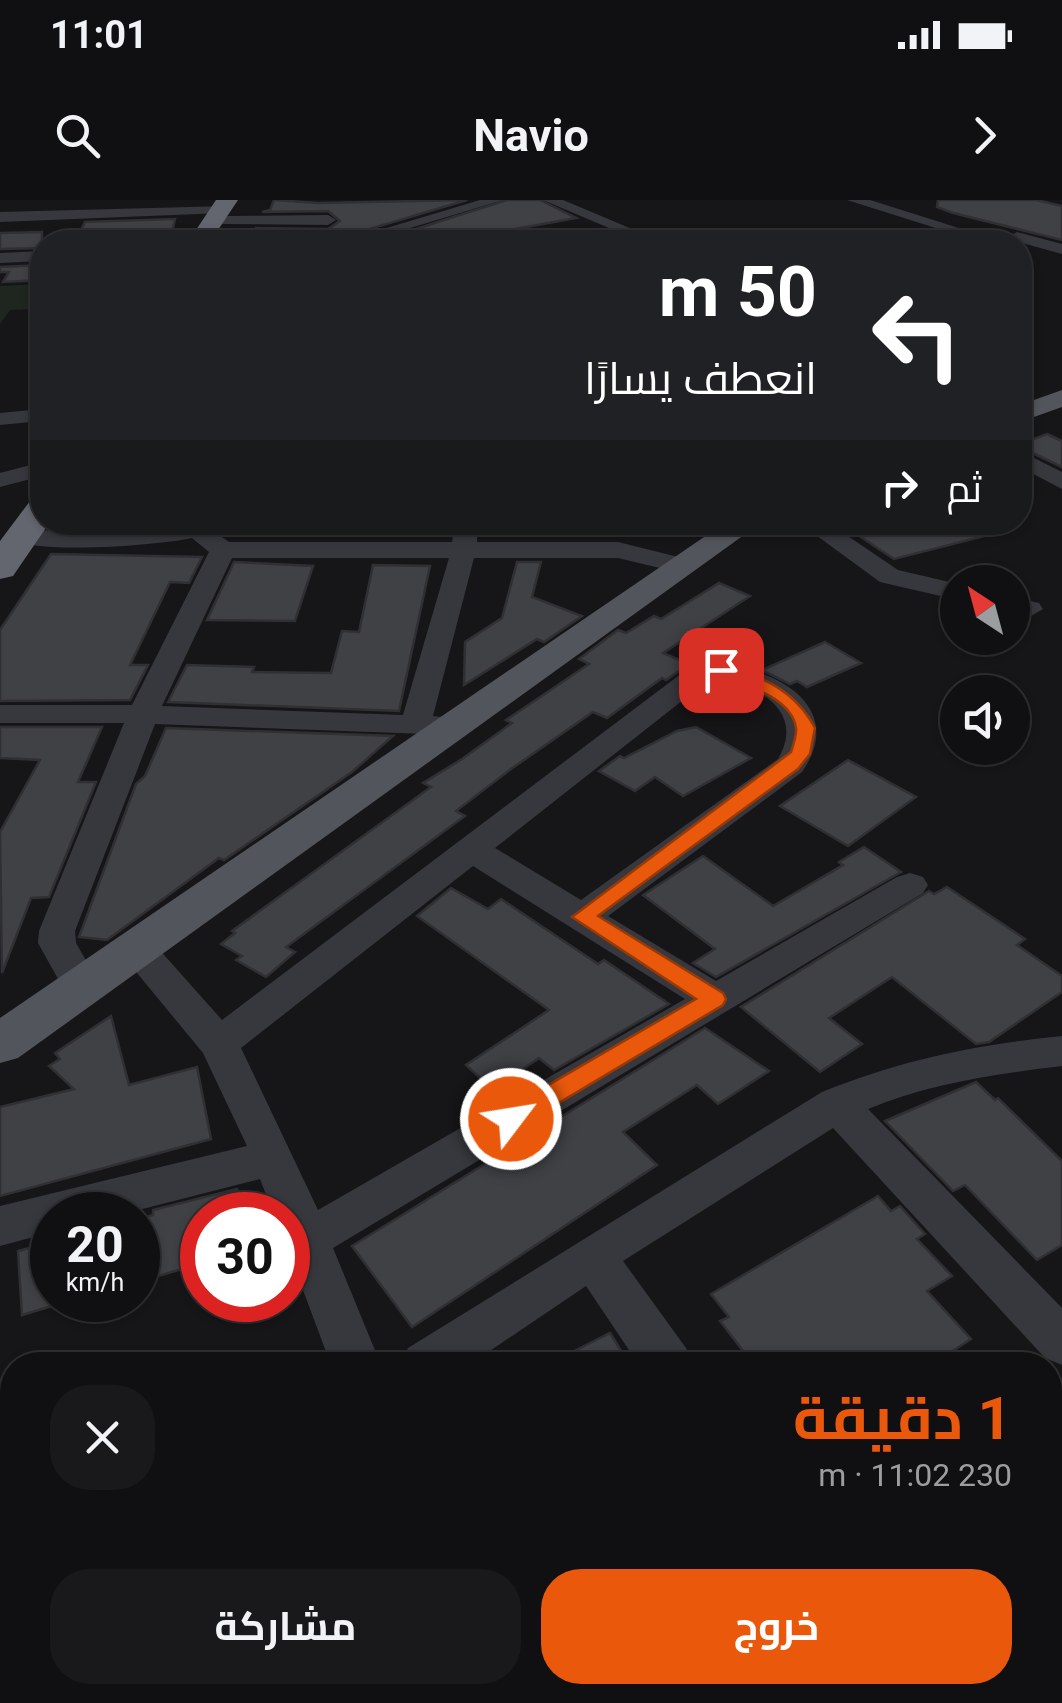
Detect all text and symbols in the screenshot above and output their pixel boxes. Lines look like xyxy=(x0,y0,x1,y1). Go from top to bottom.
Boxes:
text: 11:01 xyxy=(50,13,148,57)
icon: search xyxy=(50,108,105,163)
icon: forward xyxy=(957,108,1012,163)
text: Navio xyxy=(473,109,589,162)
text: 50 m xyxy=(659,251,817,333)
icon: left xyxy=(852,270,982,400)
text: انعطف يسارًا xyxy=(584,352,817,405)
icon: right xyxy=(872,460,927,515)
text: ثم xyxy=(947,467,982,511)
north arrow xyxy=(940,565,1030,655)
map controls xyxy=(940,565,1030,765)
pin xyxy=(679,628,764,713)
icon: arrive xyxy=(694,643,749,698)
button: sound xyxy=(940,675,1030,765)
position arrow xyxy=(459,1067,563,1171)
speed limit sign: 30 xyxy=(180,1192,310,1322)
text: 20 xyxy=(66,1216,124,1274)
text: km/h xyxy=(66,1268,124,1297)
text: 1 دقيقة xyxy=(793,1383,1012,1454)
button: close xyxy=(50,1385,155,1490)
text: 230 m · 11:02 xyxy=(818,1456,1012,1494)
button: مشاركة xyxy=(50,1569,521,1684)
button: خروج xyxy=(541,1569,1012,1684)

